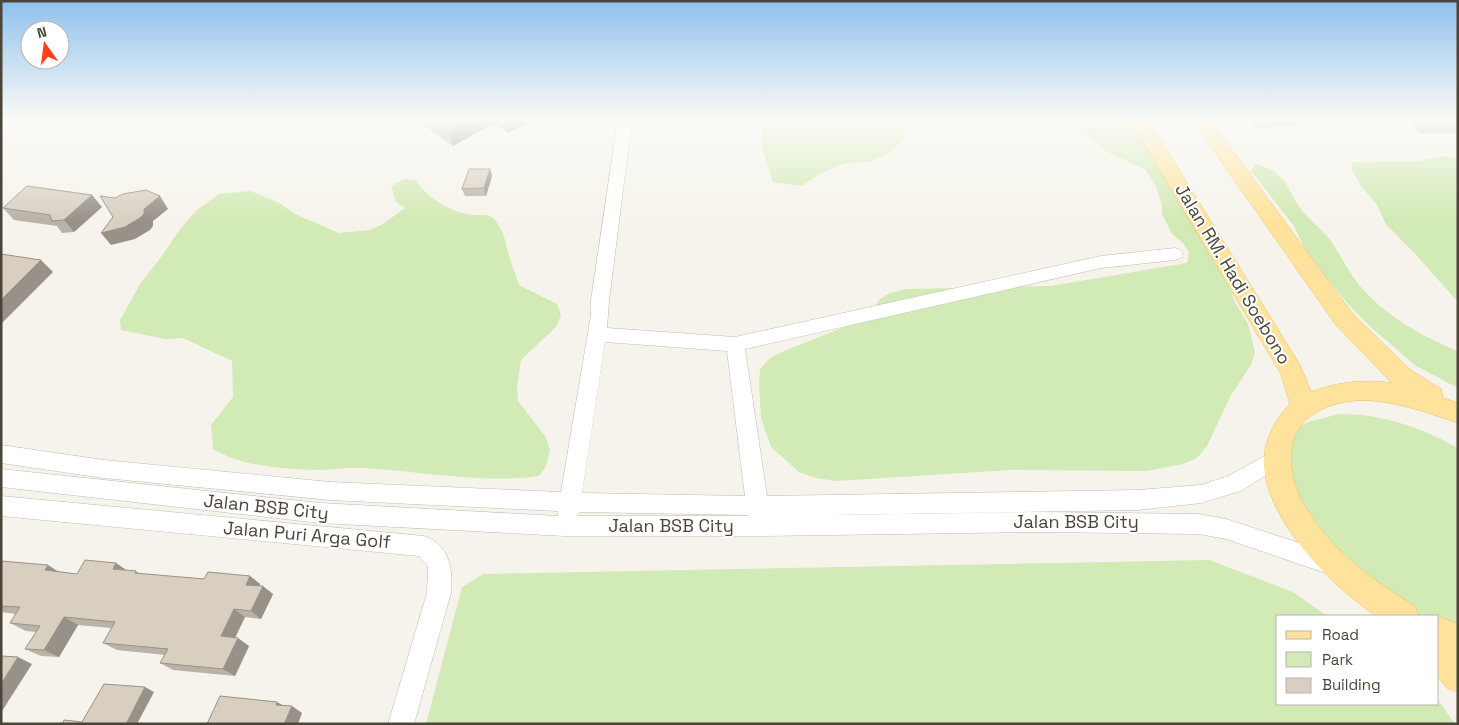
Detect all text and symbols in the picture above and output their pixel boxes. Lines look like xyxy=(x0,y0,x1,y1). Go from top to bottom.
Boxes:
north arrow xyxy=(20,20,70,70)
text: N xyxy=(35,23,49,42)
street label: Jalan RM. Hadi Soebono xyxy=(1170,179,1297,368)
street label: Jalan BSB City xyxy=(202,488,330,525)
street label: Jalan BSB City xyxy=(1013,510,1139,533)
street label: Jalan BSB City xyxy=(608,514,734,537)
street label: Jalan Puri Arga Golf xyxy=(222,516,392,553)
legend xyxy=(1276,615,1439,705)
text: Road xyxy=(1322,625,1359,644)
text: Park xyxy=(1322,650,1353,669)
text: Building xyxy=(1322,675,1381,694)

